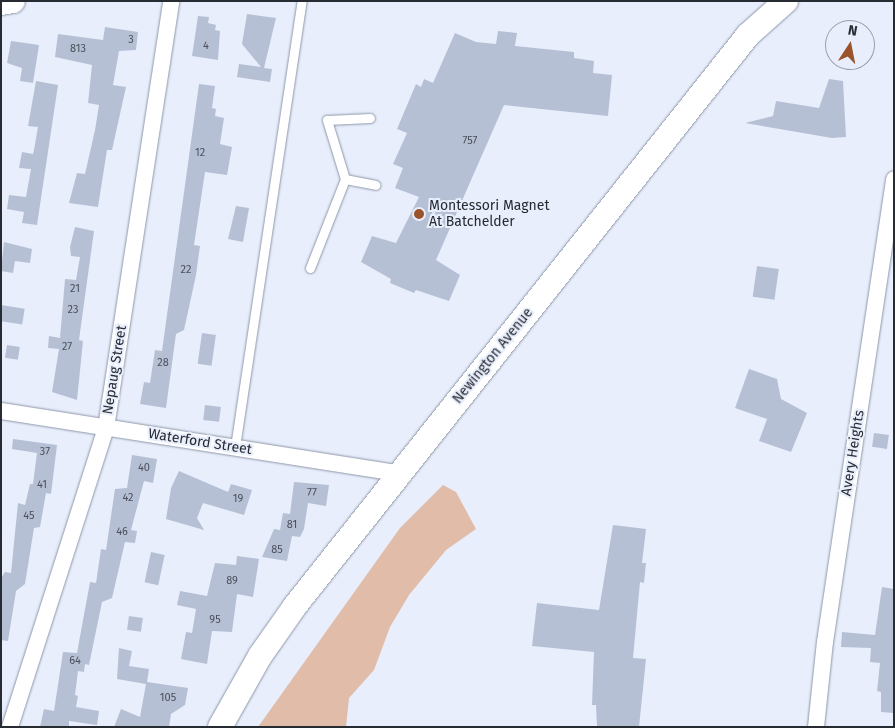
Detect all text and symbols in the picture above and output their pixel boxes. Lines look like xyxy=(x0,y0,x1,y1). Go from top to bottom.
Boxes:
north arrow xyxy=(825,20,875,70)
text: N xyxy=(847,22,859,40)
house number: 3 xyxy=(128,33,134,47)
house number: 4 xyxy=(203,39,209,53)
house number: 813 xyxy=(70,42,86,56)
house number: 757 xyxy=(463,134,477,148)
house number: 12 xyxy=(195,146,205,160)
place label: Montessori Magnet At Batchelder xyxy=(429,198,549,230)
marker: Montessori Magnet At Batchelder xyxy=(413,208,425,220)
house number: 22 xyxy=(181,263,191,277)
house number: 21 xyxy=(70,282,80,296)
house number: 23 xyxy=(68,303,78,317)
street label: Newington Avenue xyxy=(449,305,537,407)
street label: Nepaug Street xyxy=(100,324,130,416)
house number: 27 xyxy=(62,340,72,354)
house number: 28 xyxy=(157,356,169,370)
street label: Avery Heights xyxy=(838,409,868,497)
street label: Waterford Street xyxy=(147,426,253,458)
house number: 37 xyxy=(40,445,50,459)
house number: 40 xyxy=(138,461,150,475)
house number: 41 xyxy=(37,478,47,492)
house number: 77 xyxy=(307,486,317,500)
house number: 42 xyxy=(122,491,134,505)
house number: 19 xyxy=(233,492,243,506)
house number: 45 xyxy=(23,509,35,523)
house number: 81 xyxy=(287,518,297,532)
house number: 46 xyxy=(116,525,128,539)
house number: 85 xyxy=(271,543,283,557)
house number: 89 xyxy=(226,574,238,588)
house number: 95 xyxy=(209,613,221,627)
house number: 64 xyxy=(69,654,81,668)
house number: 105 xyxy=(160,691,176,705)

